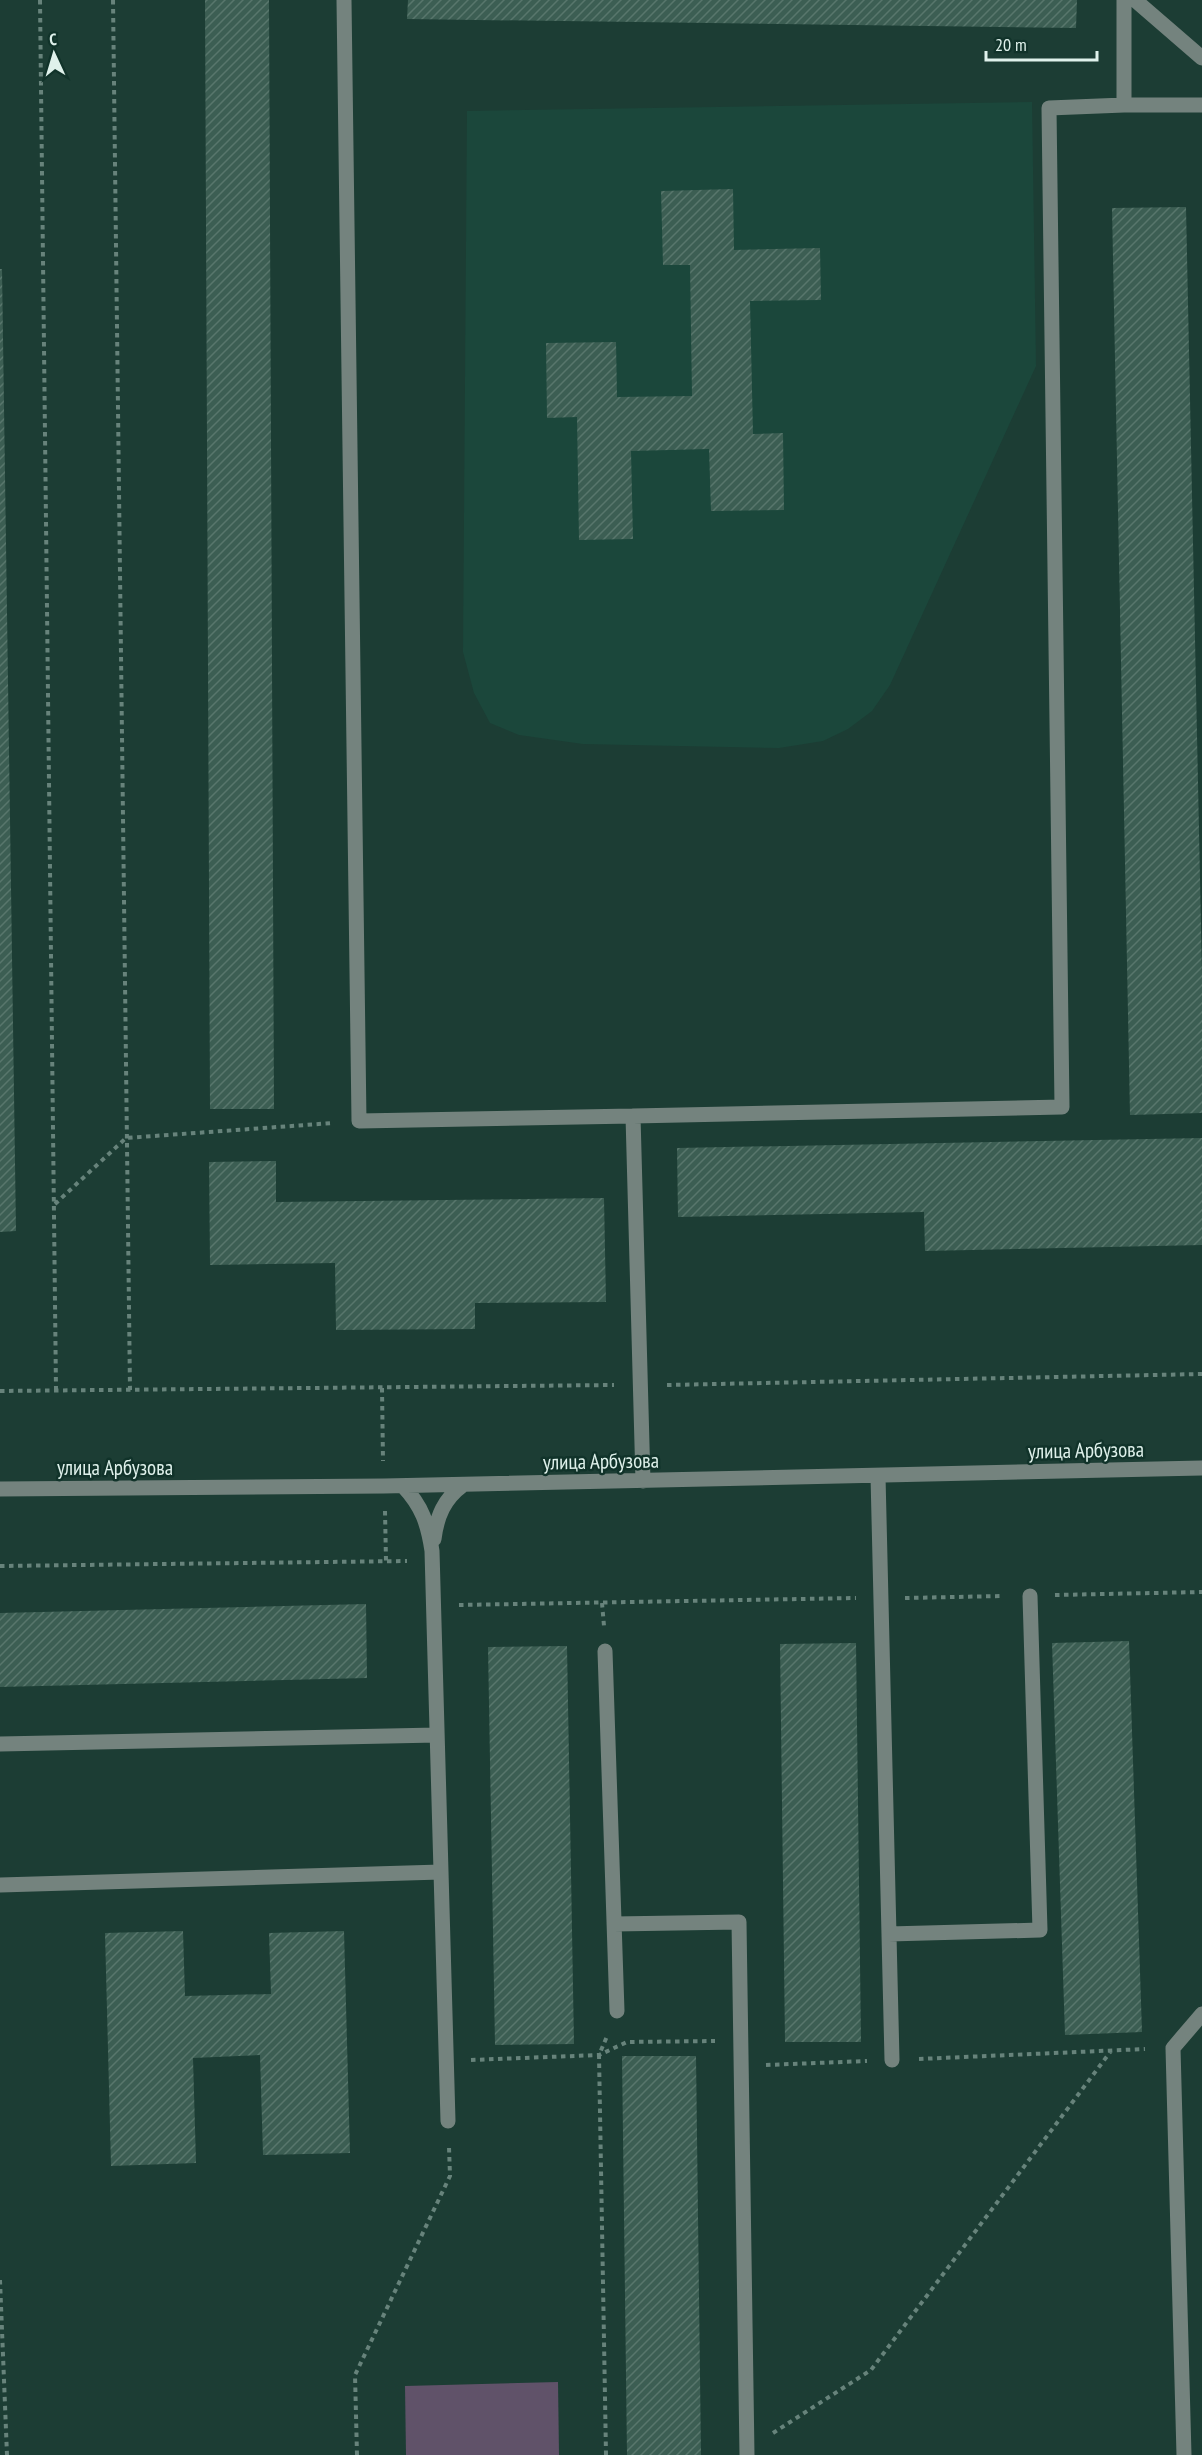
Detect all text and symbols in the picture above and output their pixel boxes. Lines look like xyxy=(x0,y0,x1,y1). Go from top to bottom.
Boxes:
north arrow xyxy=(24,24,84,84)
scale bar xyxy=(986,24,1097,62)
text: С xyxy=(49,29,58,49)
text: 20 m xyxy=(995,33,1027,56)
street label: улица Арбузова xyxy=(1028,1435,1144,1465)
street label: улица Арбузова xyxy=(543,1446,659,1476)
street label: улица Арбузова xyxy=(57,1454,173,1481)

